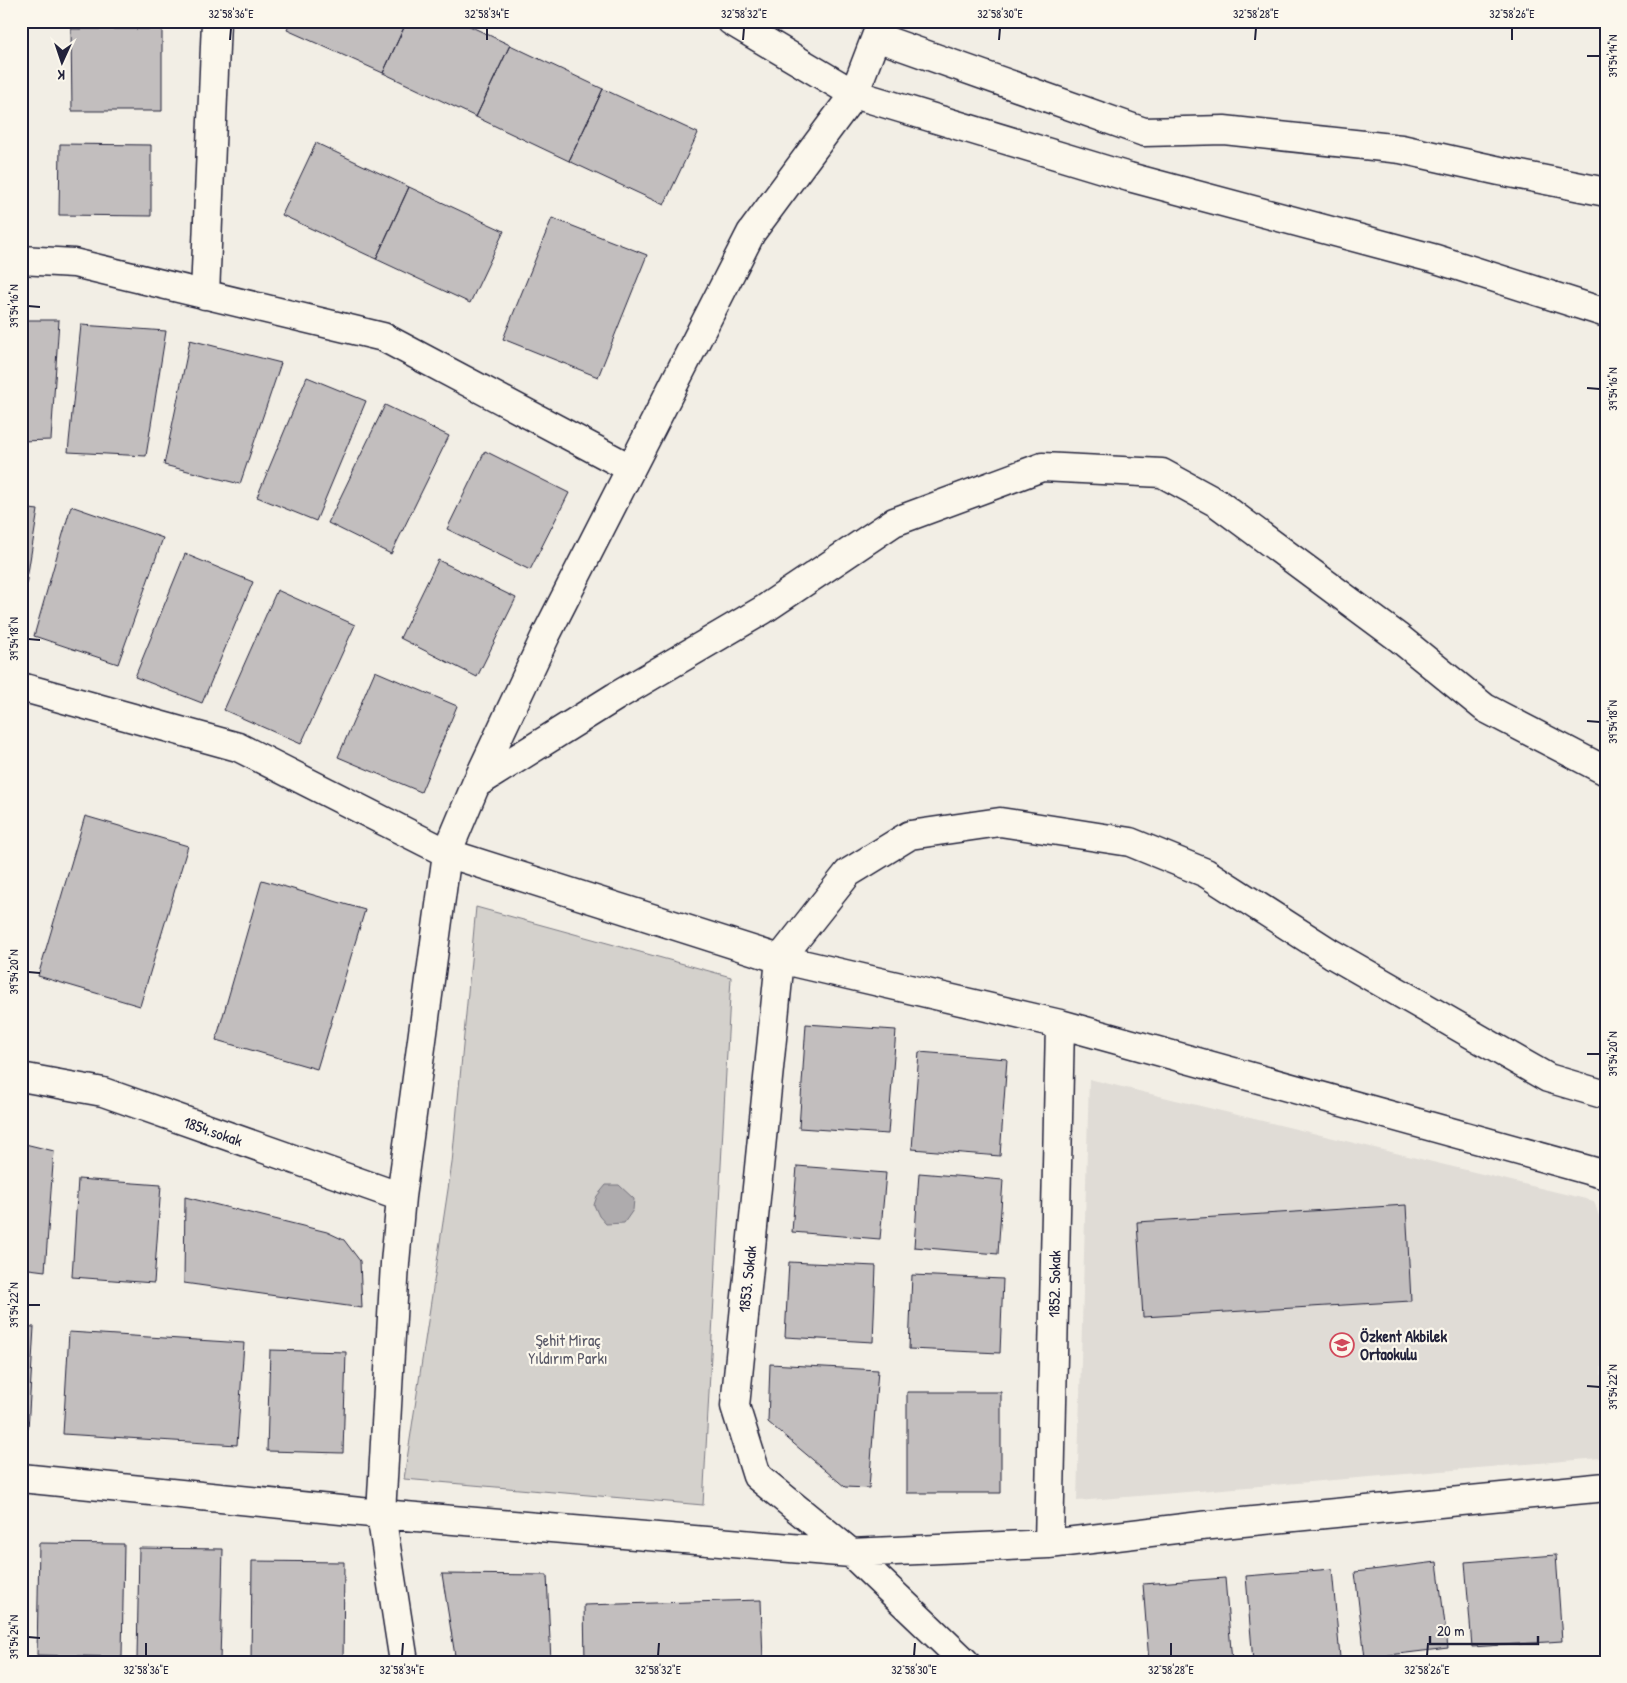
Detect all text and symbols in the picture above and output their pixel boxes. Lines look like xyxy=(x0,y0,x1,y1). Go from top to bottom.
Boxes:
text: 32°58'36"E xyxy=(208,5,254,22)
text: 32°58'34"E xyxy=(465,5,510,22)
text: 32°58'32"E xyxy=(721,5,768,22)
text: 32°58'30"E xyxy=(977,5,1024,22)
text: 32°58'28"E xyxy=(1233,5,1280,22)
text: 32°58'26"E xyxy=(1489,5,1535,22)
text: 39°54'14"N xyxy=(1604,35,1621,77)
north arrow xyxy=(38,38,88,88)
text: K xyxy=(56,66,65,85)
text: 39°54'16"N xyxy=(5,284,22,328)
text: 39°54'16"N xyxy=(1604,367,1621,411)
text: 39°54'18"N xyxy=(5,617,22,661)
text: 39°54'18"N xyxy=(1604,700,1621,744)
text: 39°54'20"N xyxy=(5,949,22,995)
text: 39°54'20"N xyxy=(1604,1031,1621,1077)
street label: 1854.sokak xyxy=(181,1111,246,1151)
street label: 1853. Sokak xyxy=(733,1244,761,1314)
street label: 1852. Sokak xyxy=(1042,1250,1066,1318)
text: 39°54'22"N xyxy=(5,1282,22,1328)
place label: Özkent Akbilek Ortaokulu xyxy=(1360,1325,1447,1365)
park label: Şehit Miraç Yıldırım Parkı xyxy=(528,1329,608,1369)
school or university icon: Özkent Akbilek Ortaokulu xyxy=(1329,1332,1355,1358)
text: 39°54'22"N xyxy=(1604,1364,1621,1410)
scale bar xyxy=(1430,1613,1537,1645)
text: 39°54'24"N xyxy=(5,1615,22,1659)
text: 20 m xyxy=(1437,1620,1464,1641)
text: 32°58'36"E xyxy=(123,1661,169,1678)
text: 32°58'34"E xyxy=(380,1661,425,1678)
text: 32°58'32"E xyxy=(635,1661,682,1678)
text: 32°58'30"E xyxy=(891,1661,938,1678)
text: 32°58'28"E xyxy=(1148,1661,1195,1678)
text: 32°58'26"E xyxy=(1404,1661,1450,1678)

